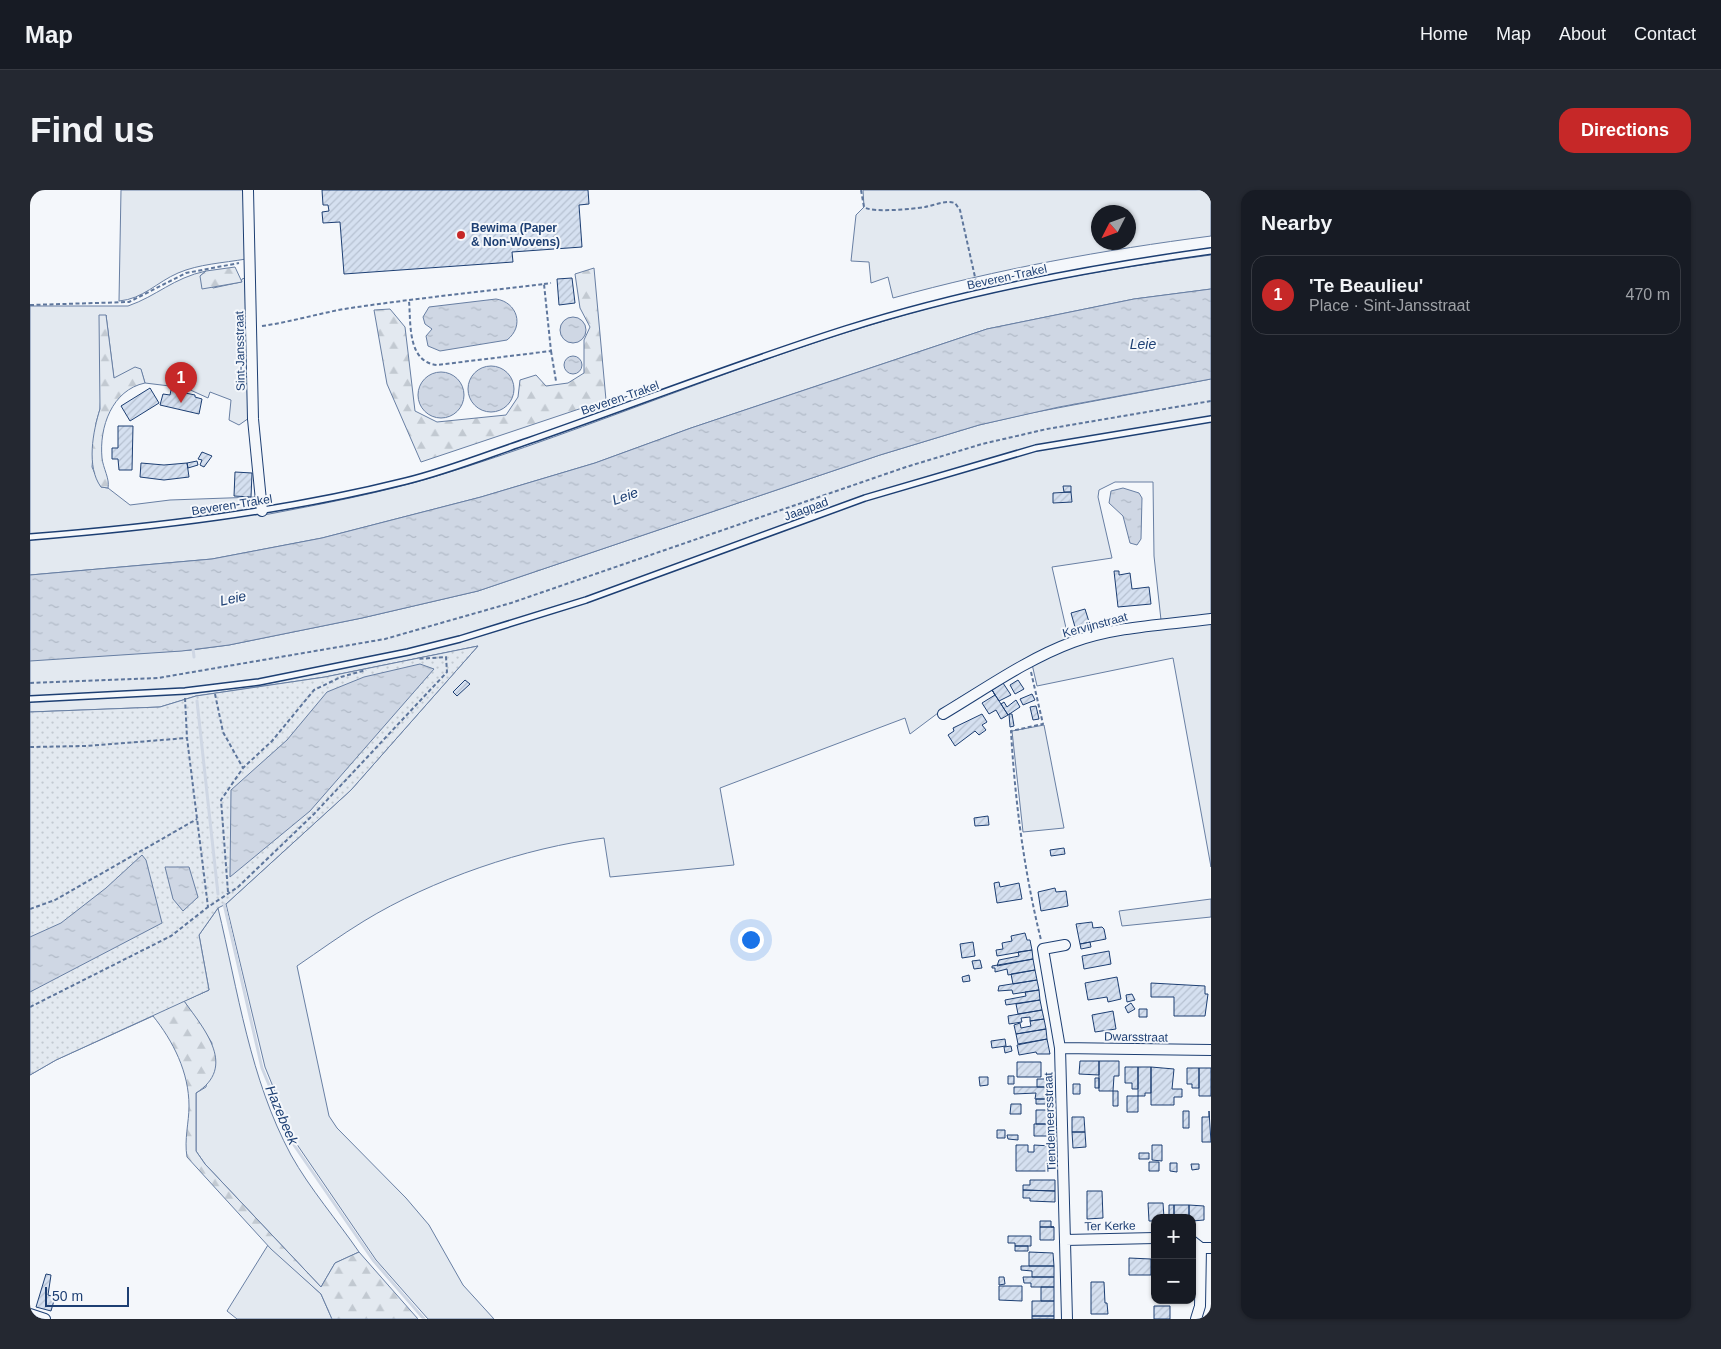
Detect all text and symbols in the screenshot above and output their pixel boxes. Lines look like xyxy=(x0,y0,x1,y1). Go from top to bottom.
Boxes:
text: Map xyxy=(25,21,73,48)
text: Home xyxy=(1420,24,1468,44)
text: Map xyxy=(1496,24,1531,44)
text: About xyxy=(1559,24,1606,44)
text: Contact xyxy=(1634,24,1696,44)
button: Directions xyxy=(1559,108,1691,153)
text: Find us xyxy=(30,110,154,149)
north arrow xyxy=(1091,205,1136,250)
text: Nearby xyxy=(1261,211,1332,234)
place label: Bewima (Paper & Non-Wovens) xyxy=(471,221,560,249)
marker: Bewima (Paper & Non-Wovens) xyxy=(455,229,467,241)
street label: Beveren-Trakel xyxy=(966,262,1048,292)
text: 'Te Beaulieu' xyxy=(1309,275,1423,296)
text: 1 xyxy=(1274,286,1282,303)
text: 470 m xyxy=(1626,286,1670,303)
text: Place · Sint-Jansstraat xyxy=(1309,297,1470,314)
street label: Sint-Jansstraat xyxy=(232,310,248,391)
water label: Leie xyxy=(1130,336,1156,352)
pin: 1 xyxy=(165,362,197,403)
street label: Beveren-Trakel xyxy=(579,378,661,418)
water label: Leie xyxy=(610,484,640,508)
street label: Beveren-Trakel xyxy=(191,492,273,518)
street label: Jaagpad xyxy=(782,495,830,523)
water label: Leie xyxy=(218,587,248,609)
street label: Kervijnstraat xyxy=(1061,609,1130,640)
your location xyxy=(738,927,764,953)
street label: Dwarsstraat xyxy=(1104,1029,1169,1045)
street label: Tiendemeersstraat xyxy=(1041,1071,1059,1172)
water label: Hazebeek xyxy=(262,1083,302,1148)
map controls xyxy=(1151,1214,1196,1304)
button: + xyxy=(1151,1214,1196,1259)
street label: Ter Kerke xyxy=(1084,1219,1136,1233)
button: − xyxy=(1151,1259,1196,1304)
scale bar xyxy=(45,1284,129,1307)
text: 50 m xyxy=(52,1288,83,1304)

